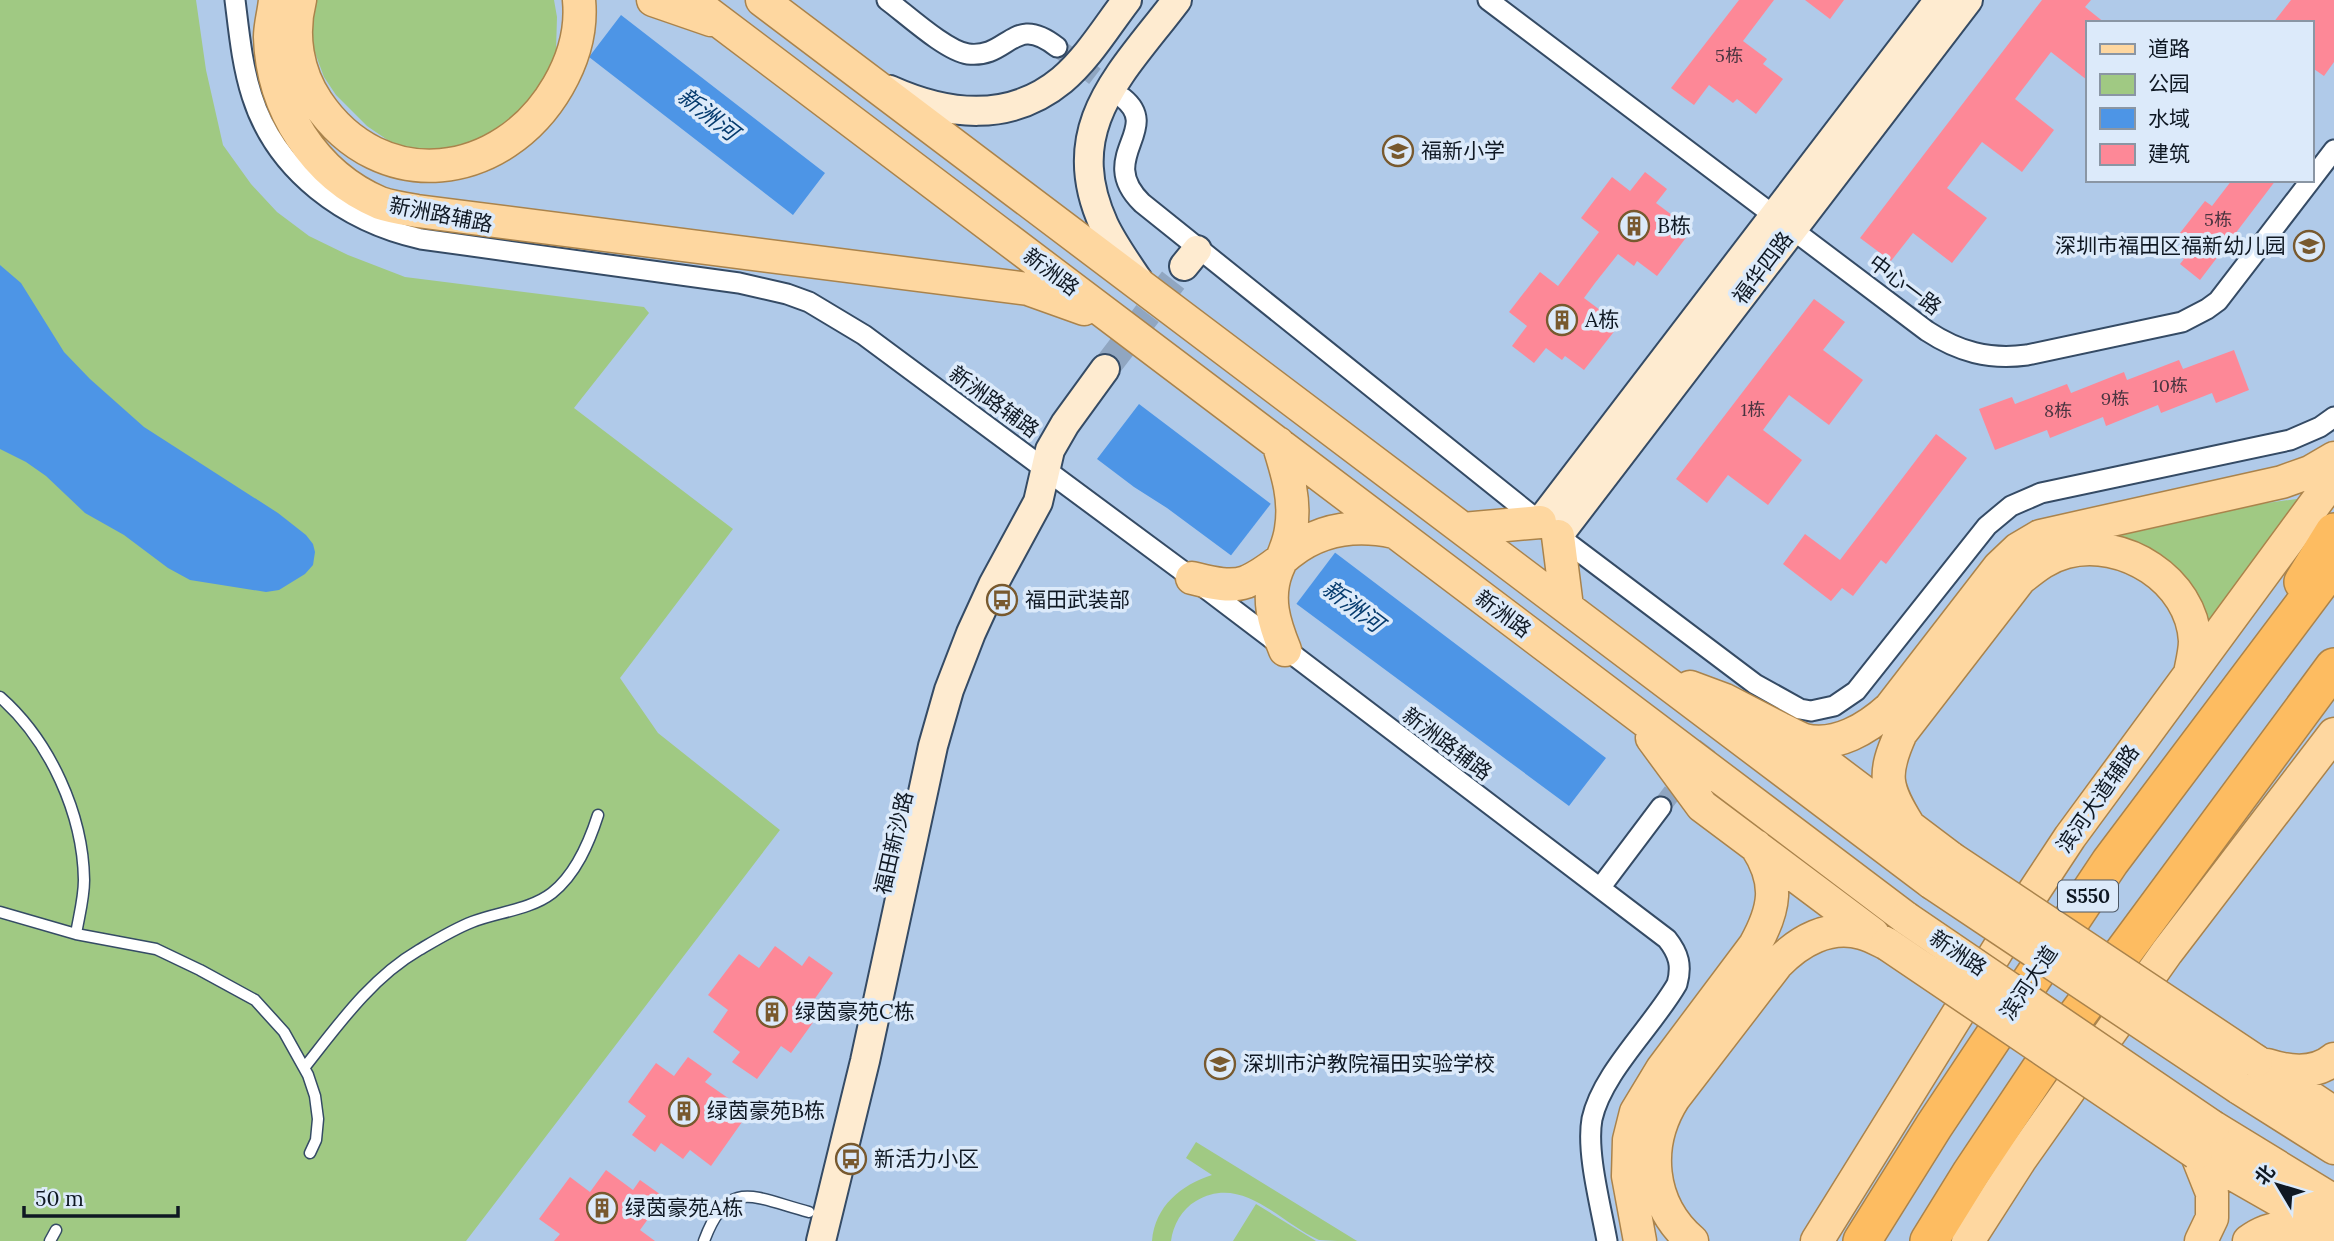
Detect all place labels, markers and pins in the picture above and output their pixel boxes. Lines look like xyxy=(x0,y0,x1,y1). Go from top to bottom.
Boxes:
school or university icon: 福新小学 xyxy=(1381,134,1415,168)
place label: 福新小学 xyxy=(1421,137,1505,164)
building icon: B栋 xyxy=(1617,209,1651,243)
place label: B栋 xyxy=(1657,212,1691,239)
school or university icon: 深圳市福田区福新幼儿园 xyxy=(2292,229,2326,263)
place label: 深圳市福田区福新幼儿园 xyxy=(2055,232,2286,259)
building icon: A栋 xyxy=(1545,303,1579,337)
place label: A栋 xyxy=(1584,306,1619,333)
bus stop icon: 福田武装部 xyxy=(985,583,1019,617)
place label: 福田武装部 xyxy=(1025,586,1130,613)
building icon: 绿茵豪苑C栋 xyxy=(755,995,789,1029)
place label: 绿茵豪苑C栋 xyxy=(795,998,915,1025)
school or university icon: 深圳市沪教院福田实验学校 xyxy=(1203,1047,1237,1081)
place label: 深圳市沪教院福田实验学校 xyxy=(1243,1050,1495,1077)
building icon: 绿茵豪苑B栋 xyxy=(667,1094,701,1128)
place label: 绿茵豪苑B栋 xyxy=(707,1097,825,1124)
bus stop icon: 新活力小区 xyxy=(834,1142,868,1176)
place label: 新活力小区 xyxy=(874,1145,979,1172)
building icon: 绿茵豪苑A栋 xyxy=(585,1191,619,1225)
place label: 绿茵豪苑A栋 xyxy=(625,1194,743,1221)

